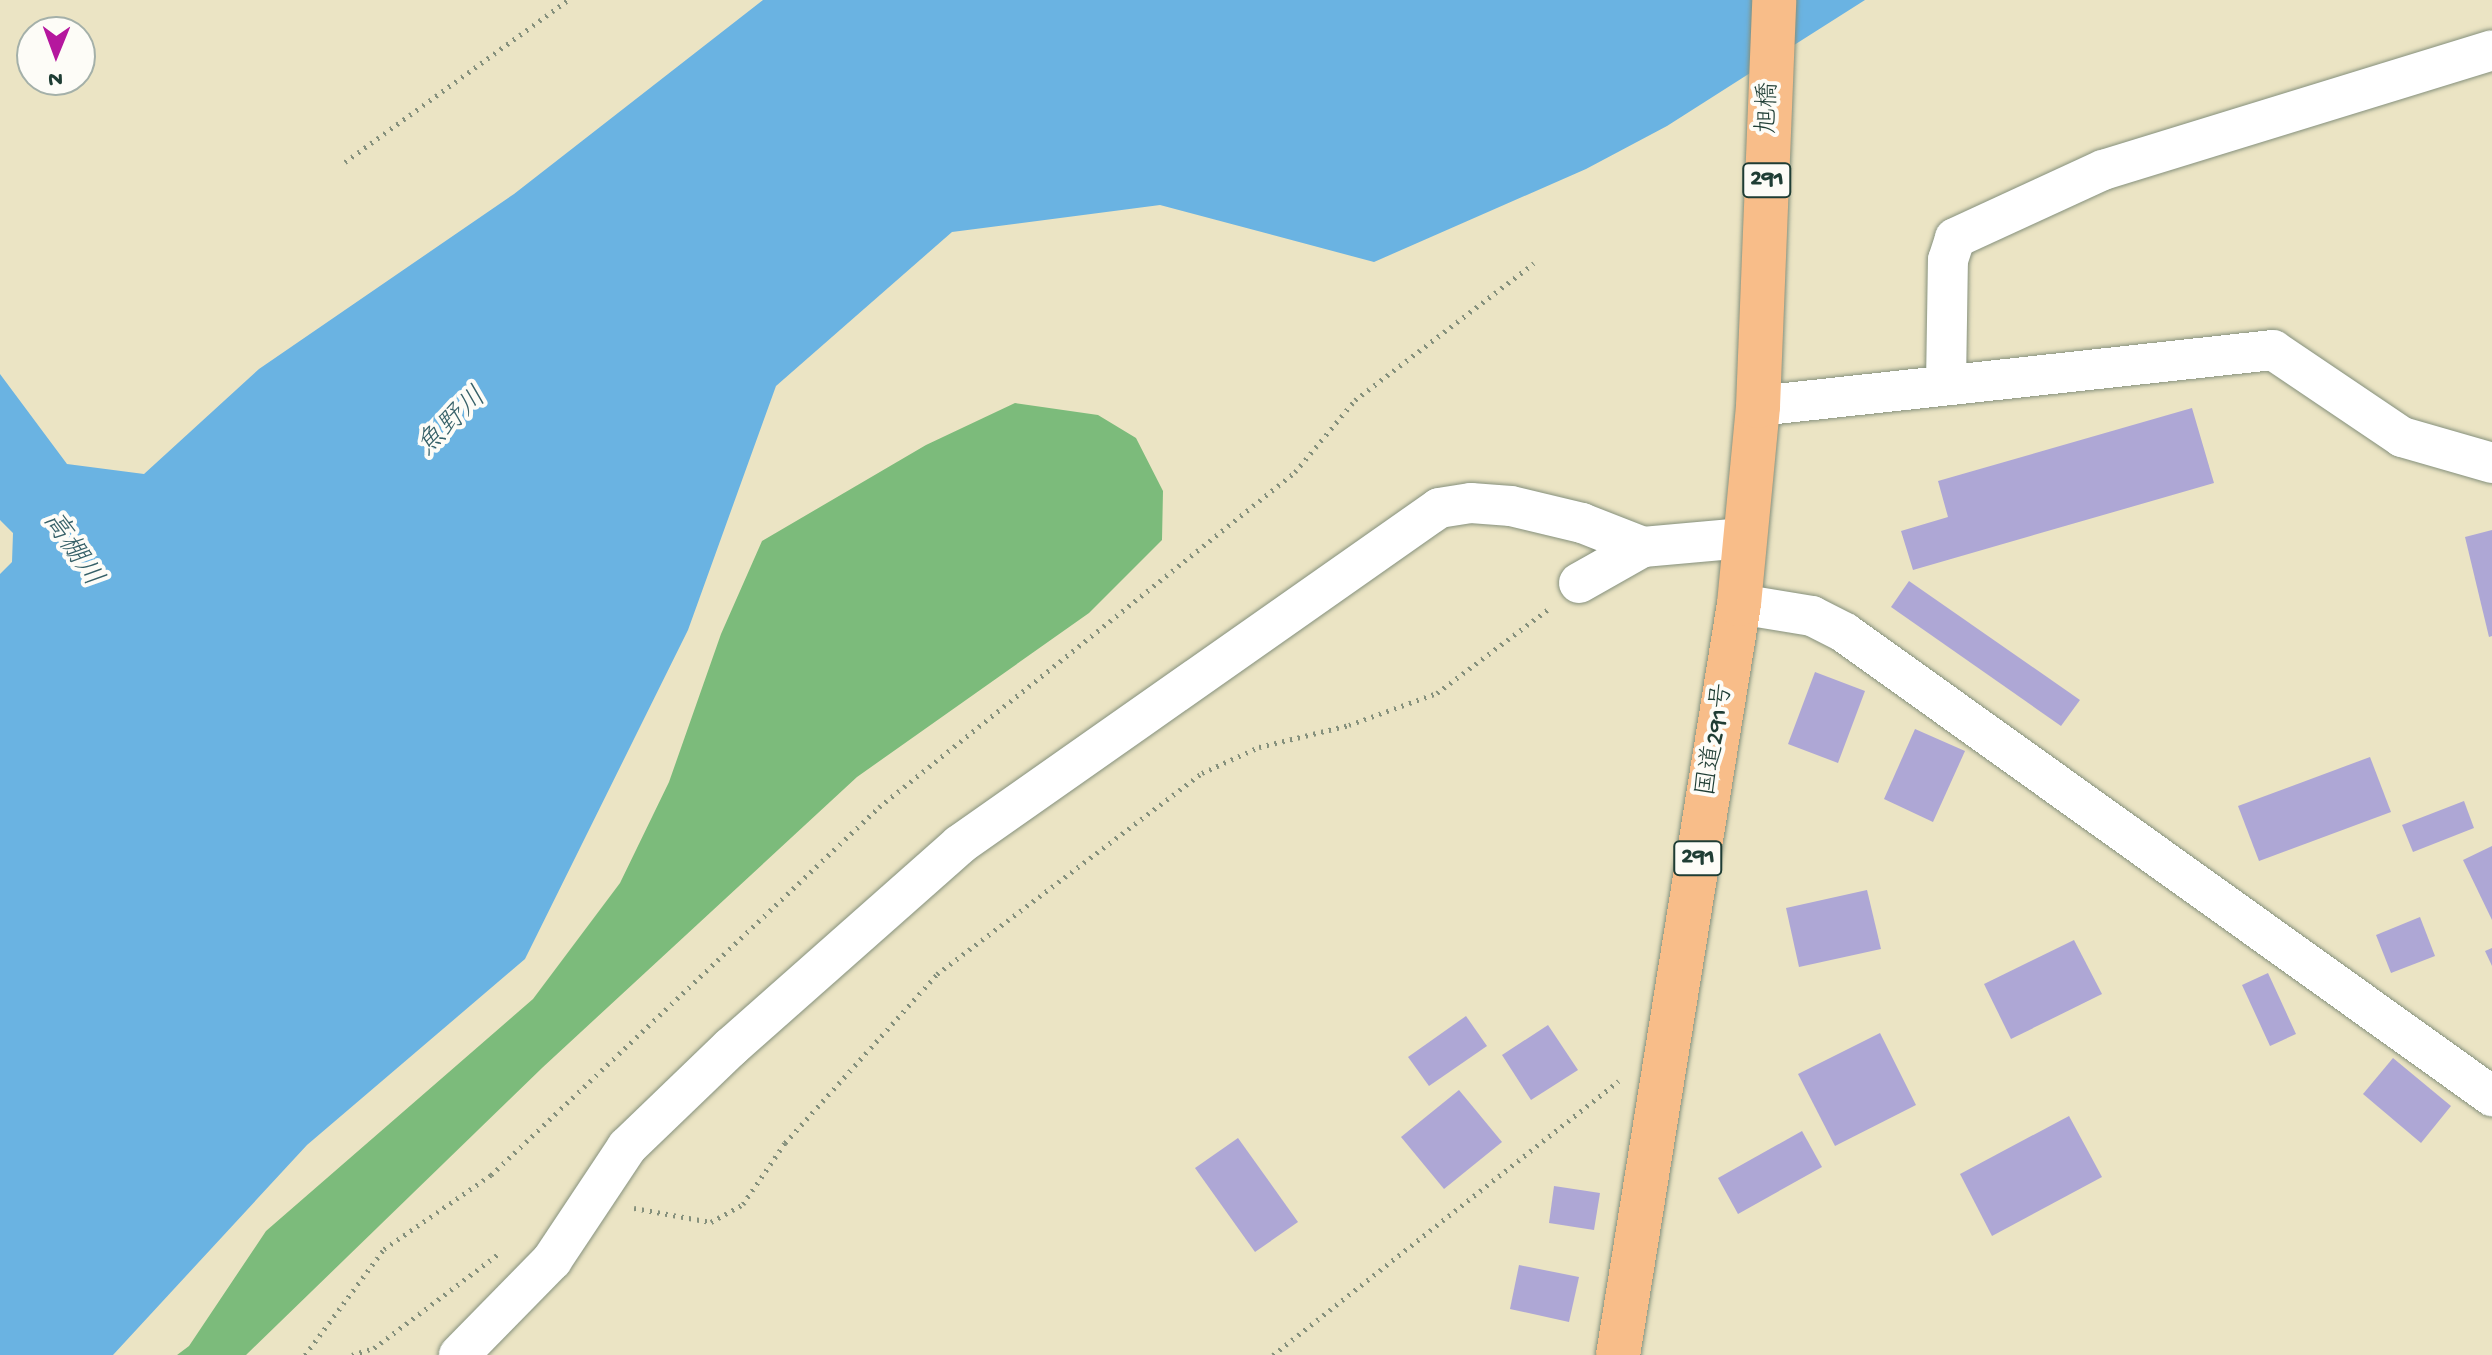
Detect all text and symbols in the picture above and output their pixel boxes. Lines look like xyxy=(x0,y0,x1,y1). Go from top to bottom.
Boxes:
north arrow xyxy=(16,16,96,96)
text: N xyxy=(48,65,63,91)
street label: 旭橋 xyxy=(1754,81,1786,135)
road number: 291 xyxy=(1741,160,1793,200)
water label: 魚野川 xyxy=(411,382,495,464)
water label: 高棚川 xyxy=(34,506,108,594)
street label: 国道291号 xyxy=(1693,681,1741,799)
road number: 291 xyxy=(1672,838,1724,878)

